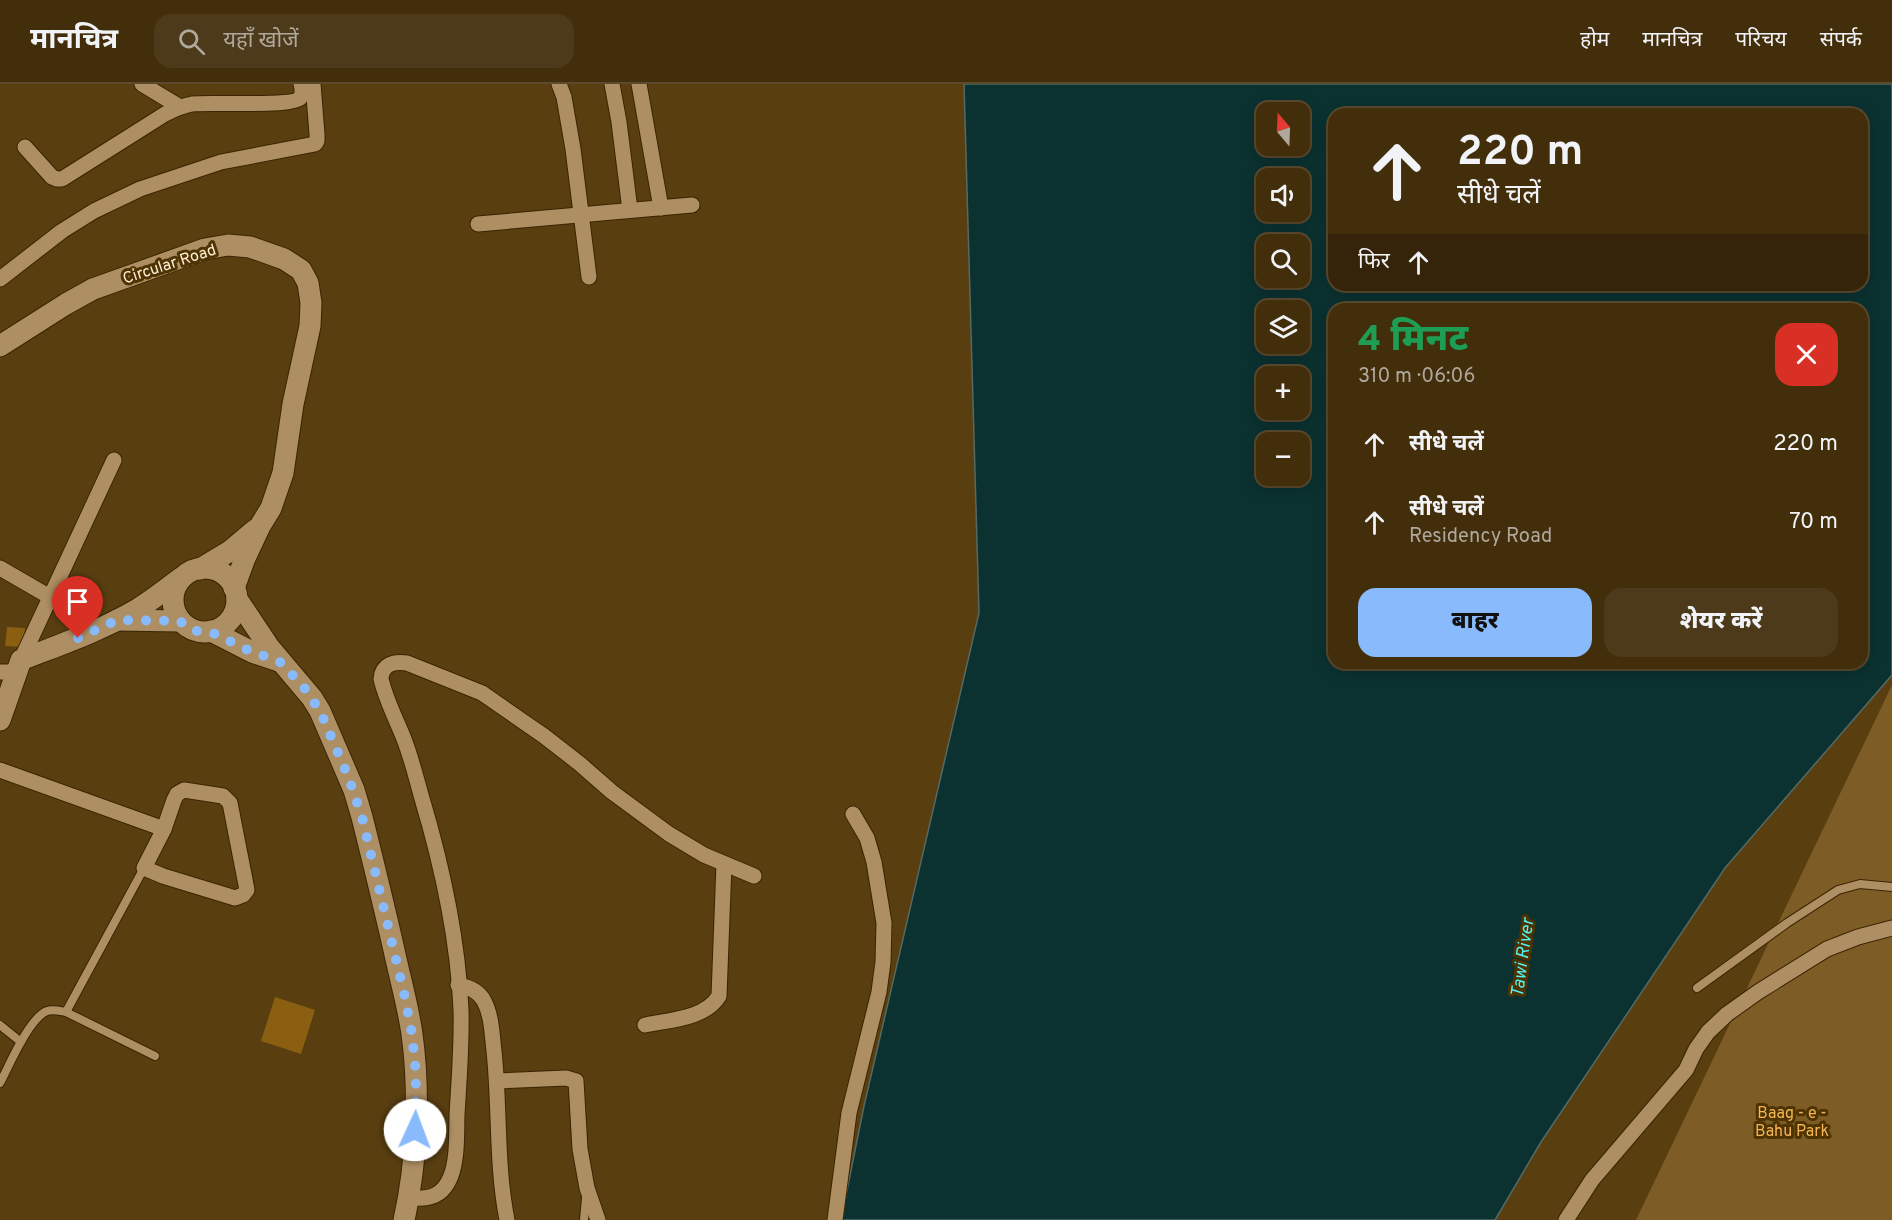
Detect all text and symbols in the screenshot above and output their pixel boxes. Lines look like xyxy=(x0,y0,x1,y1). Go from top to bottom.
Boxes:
search box xyxy=(154,14,574,68)
text: मानचित्र xyxy=(30,23,118,59)
icon: search xyxy=(175,25,208,58)
text: होम xyxy=(1580,27,1609,54)
text: मानचित्र xyxy=(1642,27,1702,54)
text: परिचय xyxy=(1735,27,1787,54)
text: संपर्क xyxy=(1820,27,1862,54)
text: यहाँ खोजें xyxy=(223,28,299,55)
north arrow xyxy=(1256,102,1310,156)
map controls xyxy=(1256,102,1310,486)
text: 220 m xyxy=(1457,127,1583,180)
icon: ahead xyxy=(1358,132,1436,210)
button: sound xyxy=(1256,168,1310,222)
text: सीधे चलें xyxy=(1457,179,1541,213)
button: search xyxy=(1256,234,1310,288)
street label: Circular Road xyxy=(120,240,219,289)
icon: ahead xyxy=(1402,246,1435,279)
text: फिर xyxy=(1358,249,1390,276)
button: layers xyxy=(1256,300,1310,354)
text: 4 मिनट xyxy=(1358,318,1468,364)
button: close xyxy=(1775,323,1838,386)
text: 310 m · 06:06 xyxy=(1358,364,1475,390)
button: + xyxy=(1256,366,1310,420)
icon: ahead xyxy=(1358,428,1391,461)
text: सीधे चलें xyxy=(1409,431,1484,458)
text: 220 m xyxy=(1773,431,1838,458)
button: − xyxy=(1256,432,1310,486)
text: सीधे चलें xyxy=(1409,496,1484,523)
icon: ahead xyxy=(1358,506,1391,539)
text: 70 m xyxy=(1789,509,1838,536)
text: Residency Road xyxy=(1409,524,1552,550)
pin xyxy=(52,576,103,638)
icon: arrive xyxy=(61,585,94,618)
button: बाहर xyxy=(1358,588,1592,657)
button: शेयर करें xyxy=(1604,588,1838,657)
water label: Tawi River xyxy=(1507,915,1541,999)
position arrow xyxy=(383,1098,447,1162)
park label: Baag - e - Bahu Park xyxy=(1755,1104,1829,1142)

